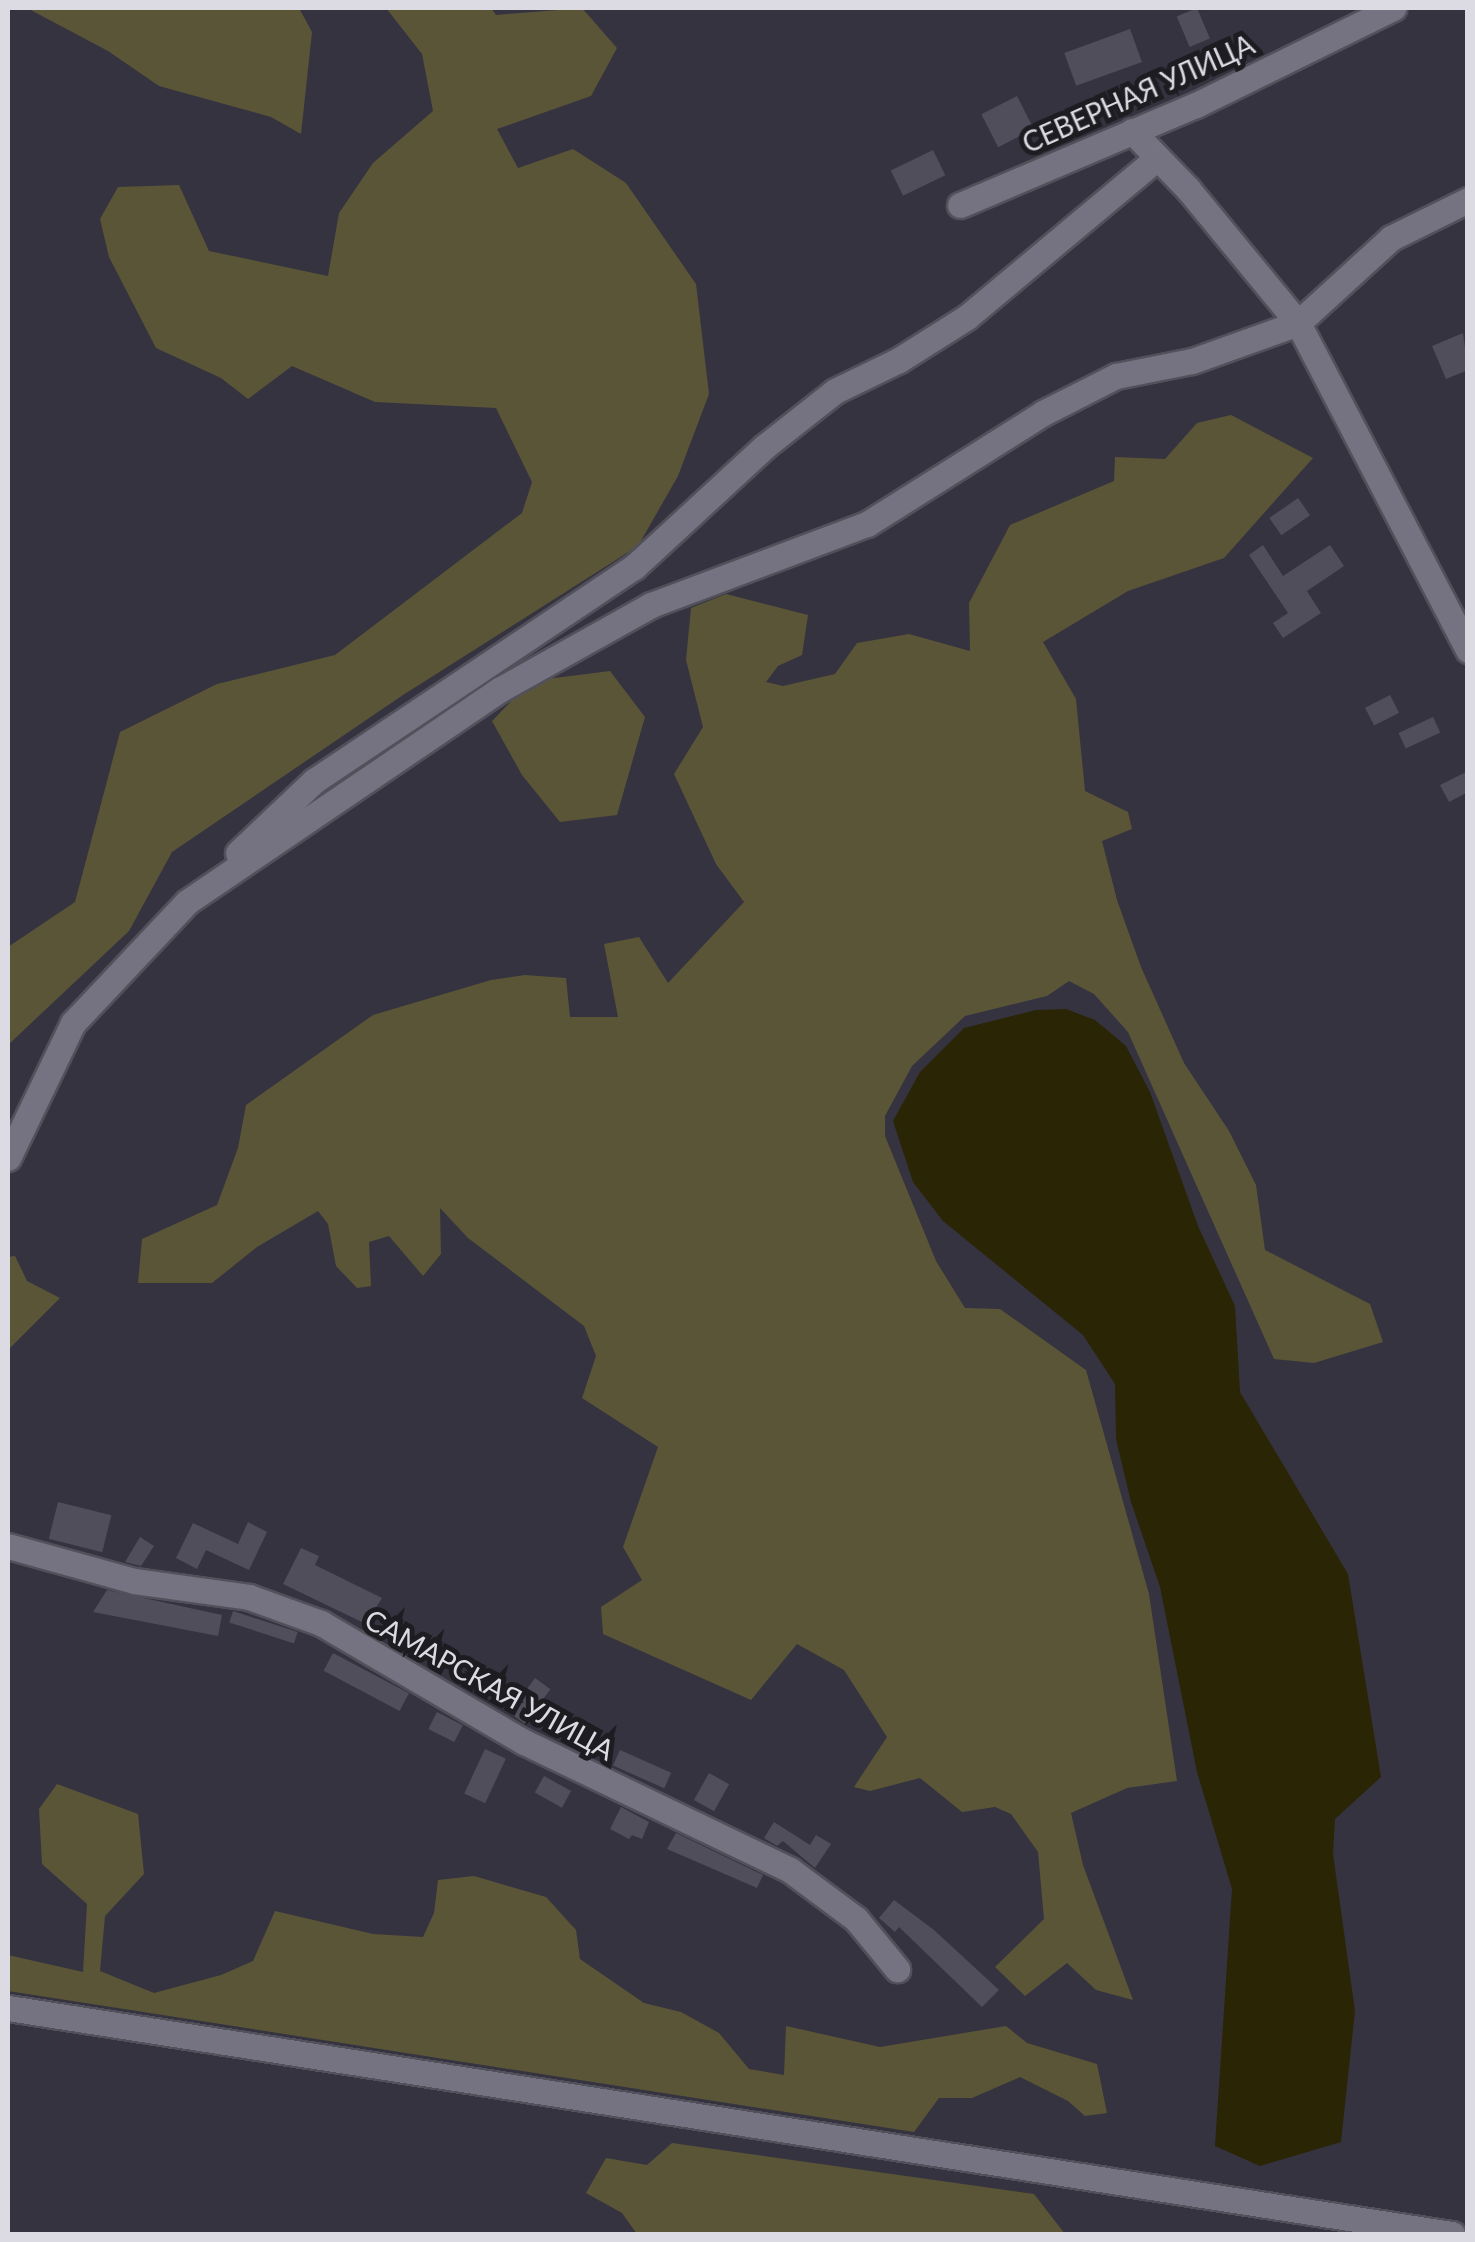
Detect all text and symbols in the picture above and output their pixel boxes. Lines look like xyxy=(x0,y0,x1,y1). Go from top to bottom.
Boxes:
street label: СЕВЕРНАЯ УЛИЦА xyxy=(1017,27,1259,159)
street label: САМАРСКАЯ УЛИЦА xyxy=(359,1601,621,1767)

